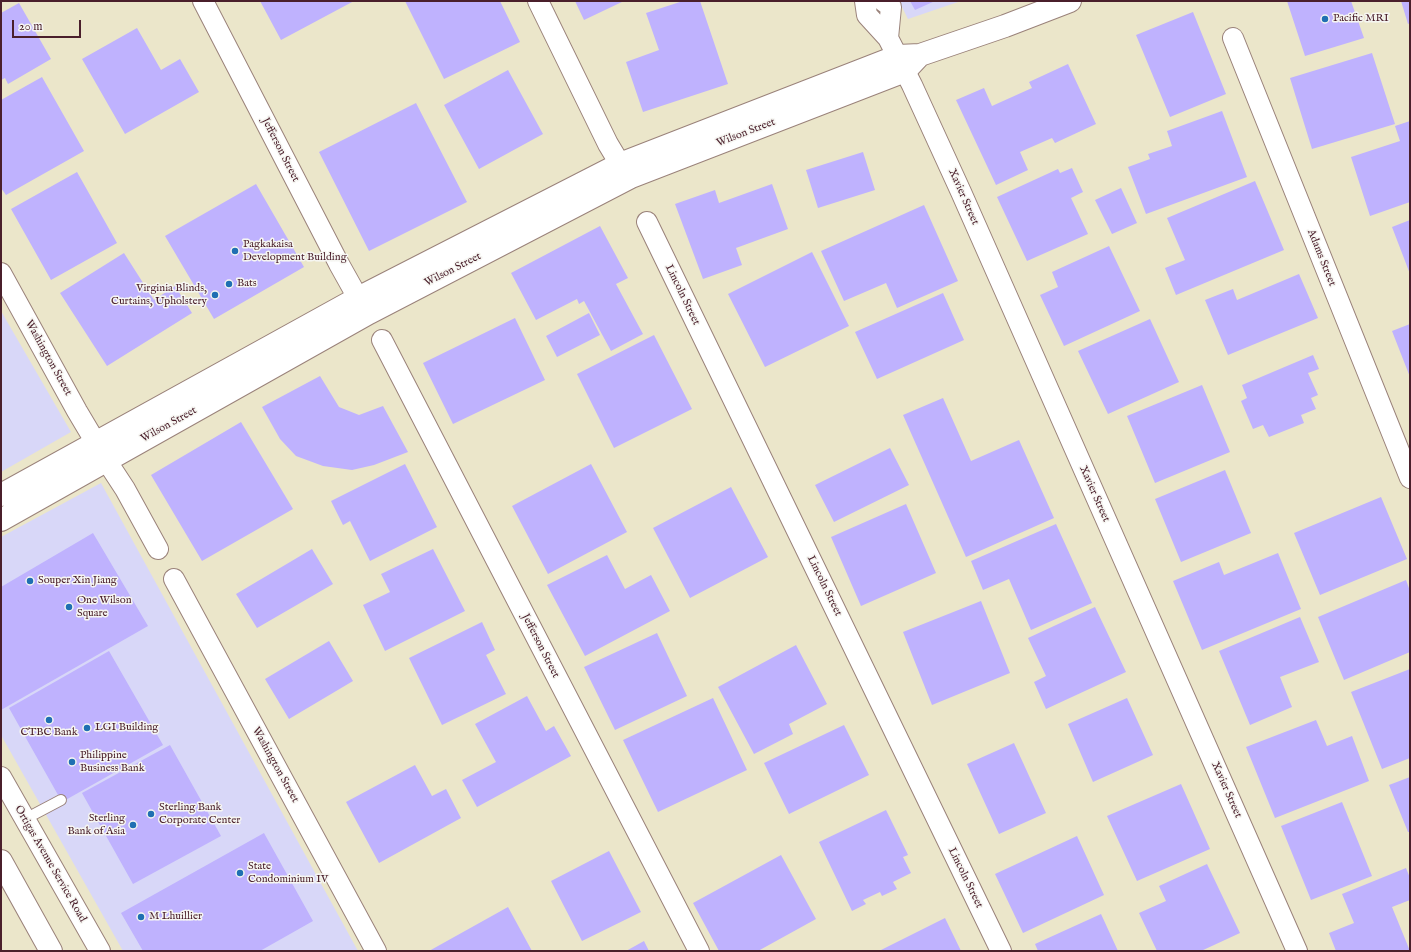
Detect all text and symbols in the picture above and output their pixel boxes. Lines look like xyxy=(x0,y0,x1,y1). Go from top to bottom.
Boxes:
scale bar xyxy=(14,12,83,38)
place label: Pacific MRI xyxy=(1333,12,1389,26)
marker: Pacific MRI xyxy=(1320,14,1330,24)
text: 20 m xyxy=(19,19,42,34)
street label: Jefferson Street xyxy=(258,116,302,184)
street label: Wilson Street xyxy=(715,116,777,150)
street label: Xavier Street xyxy=(945,167,981,227)
street label: Adams Street xyxy=(1304,228,1338,288)
place label: Pagkakaisa Development Building xyxy=(243,238,347,264)
marker: Pagkakaisa Development Building xyxy=(230,246,240,256)
street label: Wilson Street xyxy=(422,250,484,290)
street label: Lincoln Street xyxy=(662,263,702,327)
place label: Bats xyxy=(237,277,257,291)
marker: Bats xyxy=(224,279,234,289)
place label: Virginia Blinds, Curtains, Upholstery xyxy=(111,282,207,308)
marker: Virginia Blinds, Curtains, Upholstery xyxy=(210,290,220,300)
street label: Washington Street xyxy=(22,318,74,398)
street label: Wilson Street xyxy=(139,404,199,446)
street label: Xavier Street xyxy=(1076,464,1112,524)
street label: Lincoln Street xyxy=(804,554,844,618)
place label: Souper Xin Jiang xyxy=(38,574,117,588)
marker: Souper Xin Jiang xyxy=(25,576,35,586)
place label: One Wilson Square xyxy=(77,594,131,620)
marker: One Wilson Square xyxy=(64,602,74,612)
street label: Jefferson Street xyxy=(518,612,562,680)
marker: CTBC Bank xyxy=(44,715,54,725)
place label: LGI Building xyxy=(95,721,158,735)
marker: LGI Building xyxy=(82,723,92,733)
street label: Washington Street xyxy=(249,725,301,805)
place label: CTBC Bank xyxy=(20,726,78,740)
place label: Philippine Business Bank xyxy=(80,749,145,775)
marker: Philippine Business Bank xyxy=(67,757,77,767)
street label: Xavier Street xyxy=(1208,760,1244,820)
place label: Sterling Bank Corporate Center xyxy=(159,801,240,827)
street label: Ortigas Avenue Service Road xyxy=(11,803,89,925)
marker: Sterling Bank Corporate Center xyxy=(146,809,156,819)
place label: Sterling Bank of Asia xyxy=(68,812,125,838)
marker: Sterling Bank of Asia xyxy=(128,820,138,830)
street label: Lincoln Street xyxy=(945,846,985,910)
place label: State Condominium IV xyxy=(248,860,328,886)
marker: State Condominium IV xyxy=(235,868,245,878)
place label: M Lhuillier xyxy=(149,910,202,924)
marker: M Lhuillier xyxy=(136,912,146,922)

